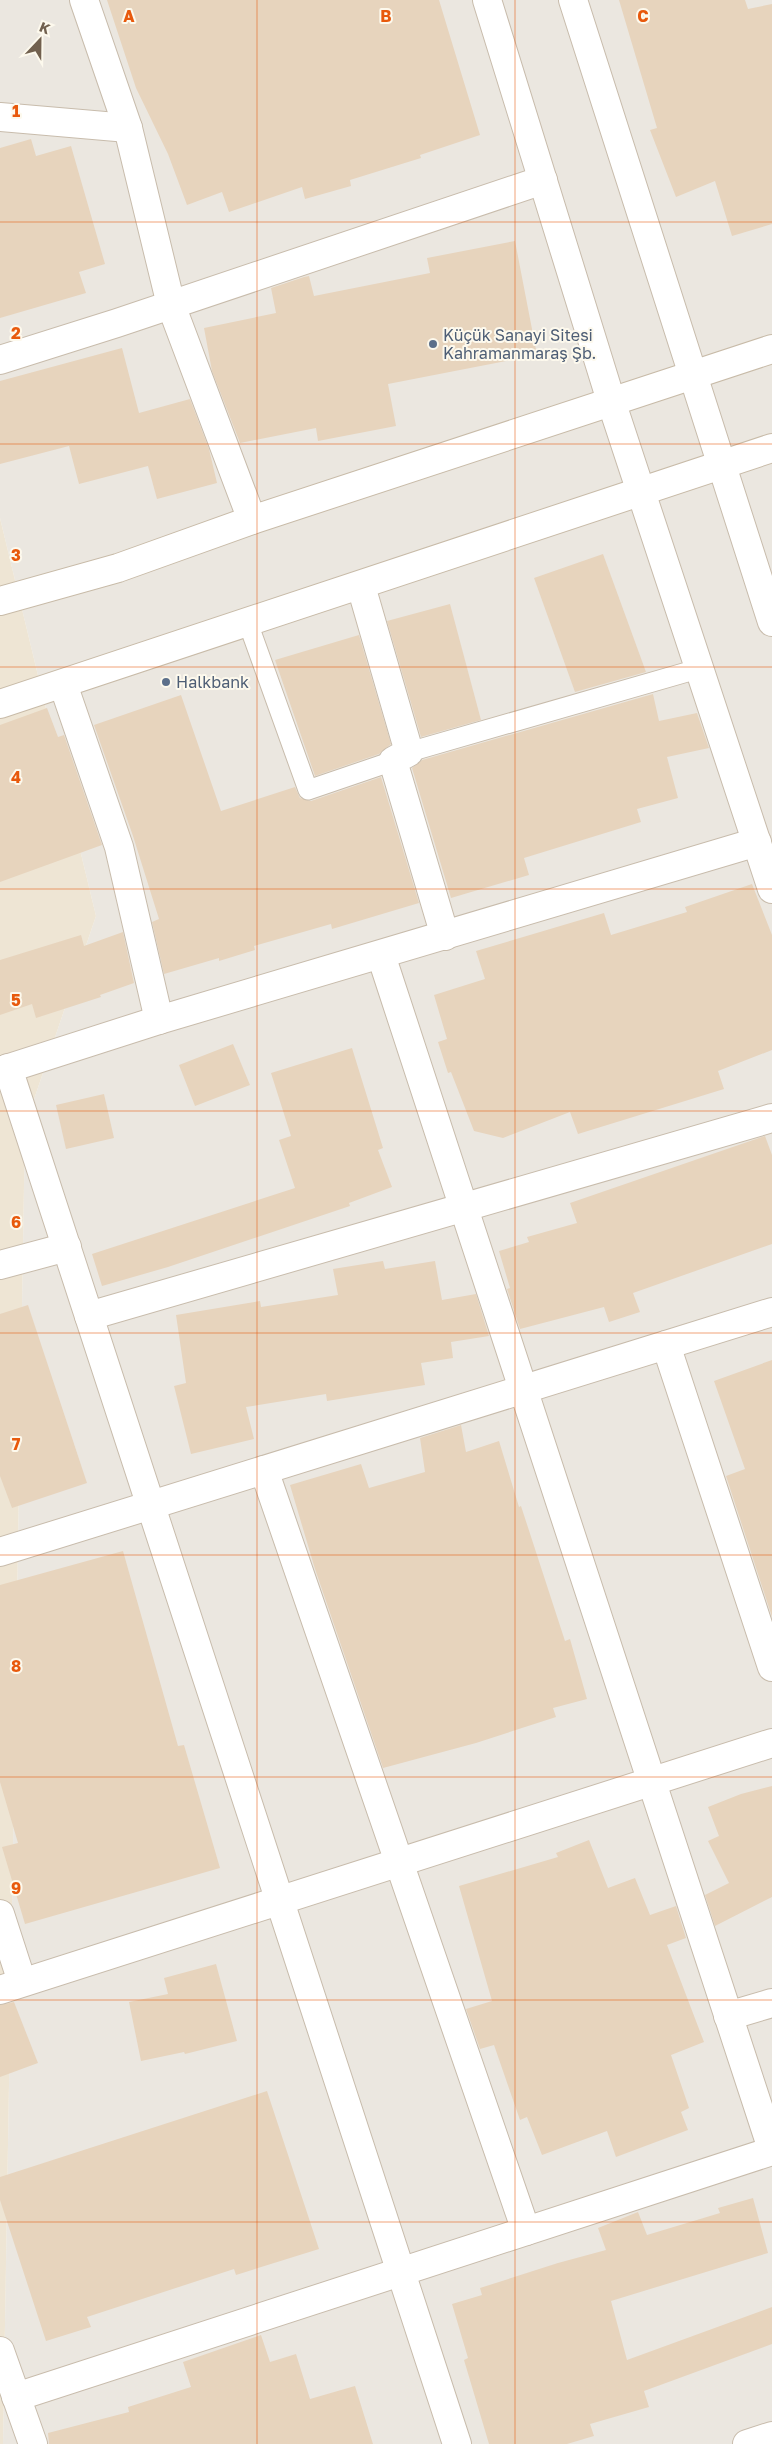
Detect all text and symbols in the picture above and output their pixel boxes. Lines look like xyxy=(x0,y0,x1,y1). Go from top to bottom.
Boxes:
text: A xyxy=(123,6,135,26)
text: B xyxy=(380,6,392,26)
text: C xyxy=(637,6,649,26)
north arrow xyxy=(15,15,65,65)
text: K xyxy=(37,18,53,37)
text: 1 xyxy=(12,101,20,121)
text: 2 xyxy=(11,323,21,343)
place label: Küçük Sanayi Sitesi Kahramanmaraş Şb. xyxy=(443,325,596,363)
marker: Küçük Sanayi Sitesi Kahramanmaraş Şb. xyxy=(427,338,439,350)
text: 3 xyxy=(11,545,21,565)
place label: Halkbank xyxy=(176,672,249,692)
marker: Halkbank xyxy=(160,676,172,688)
text: 4 xyxy=(11,767,21,787)
text: 5 xyxy=(11,990,21,1010)
text: 6 xyxy=(11,1212,21,1232)
text: 7 xyxy=(12,1434,21,1454)
text: 8 xyxy=(11,1656,21,1676)
text: 9 xyxy=(11,1878,21,1898)

